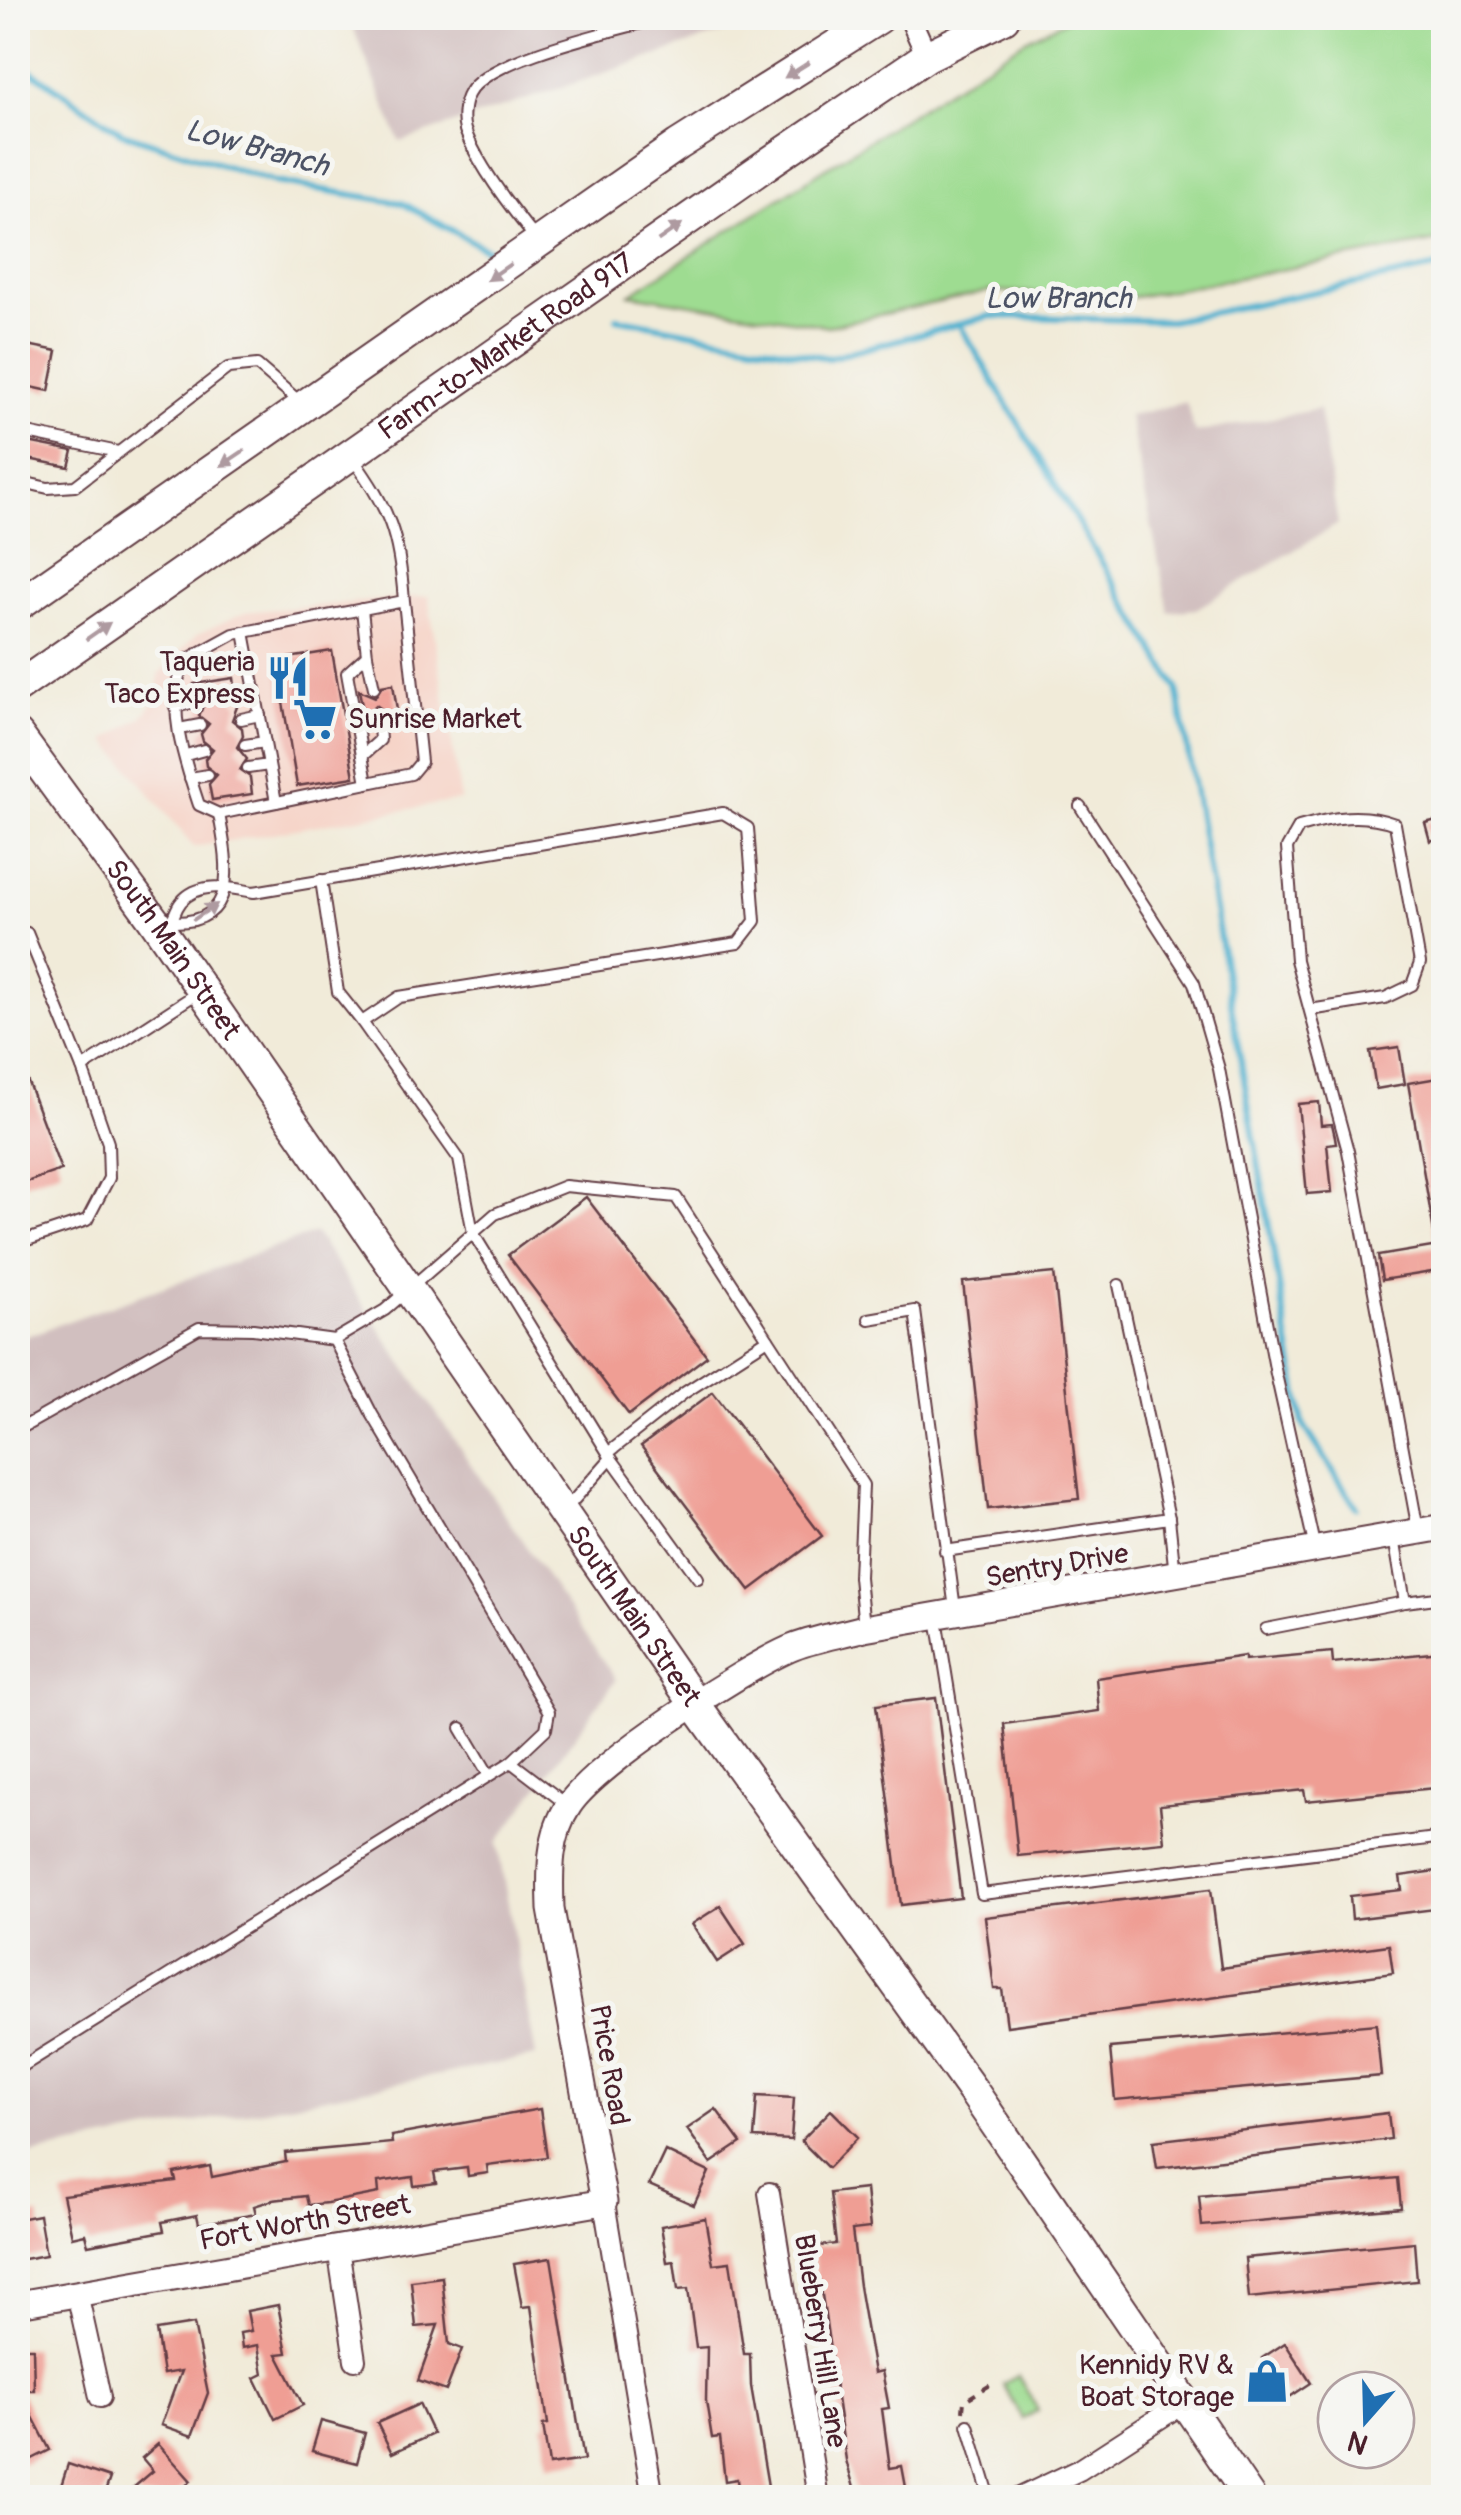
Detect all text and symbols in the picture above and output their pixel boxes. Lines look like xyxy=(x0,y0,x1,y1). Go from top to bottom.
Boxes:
one-way arrow xyxy=(783,60,810,78)
water label: Low Branch xyxy=(181,111,334,185)
one-way arrow xyxy=(657,223,683,242)
street label: Farm-to-Market Road 917 xyxy=(371,245,641,448)
one-way arrow xyxy=(485,262,512,281)
water label: Low Branch xyxy=(985,280,1133,317)
one-way arrow xyxy=(219,448,246,467)
one-way arrow xyxy=(84,622,111,641)
place label: Taqueria Taco Express xyxy=(104,645,255,712)
restaurant icon: Taqueria Taco Express xyxy=(264,654,312,702)
supermarket icon: Sunrise Market xyxy=(291,695,339,743)
place label: Sunrise Market xyxy=(348,702,522,737)
street label: South Main Street xyxy=(98,853,249,1047)
one-way arrow xyxy=(191,903,218,923)
street label: South Main Street xyxy=(560,1519,709,1714)
street label: Sentry Drive xyxy=(983,1536,1131,1596)
street label: Price Road xyxy=(581,2002,637,2128)
street label: Fort Worth Street xyxy=(197,2187,414,2259)
street label: Blueberry Hill Lane xyxy=(786,2232,854,2450)
place label: Kennidy RV & Boat Storage xyxy=(1079,2348,1234,2415)
shop icon: Kennidy RV & Boat Storage xyxy=(1243,2357,1291,2405)
north arrow xyxy=(1316,2370,1416,2470)
text: N xyxy=(1343,2422,1373,2462)

